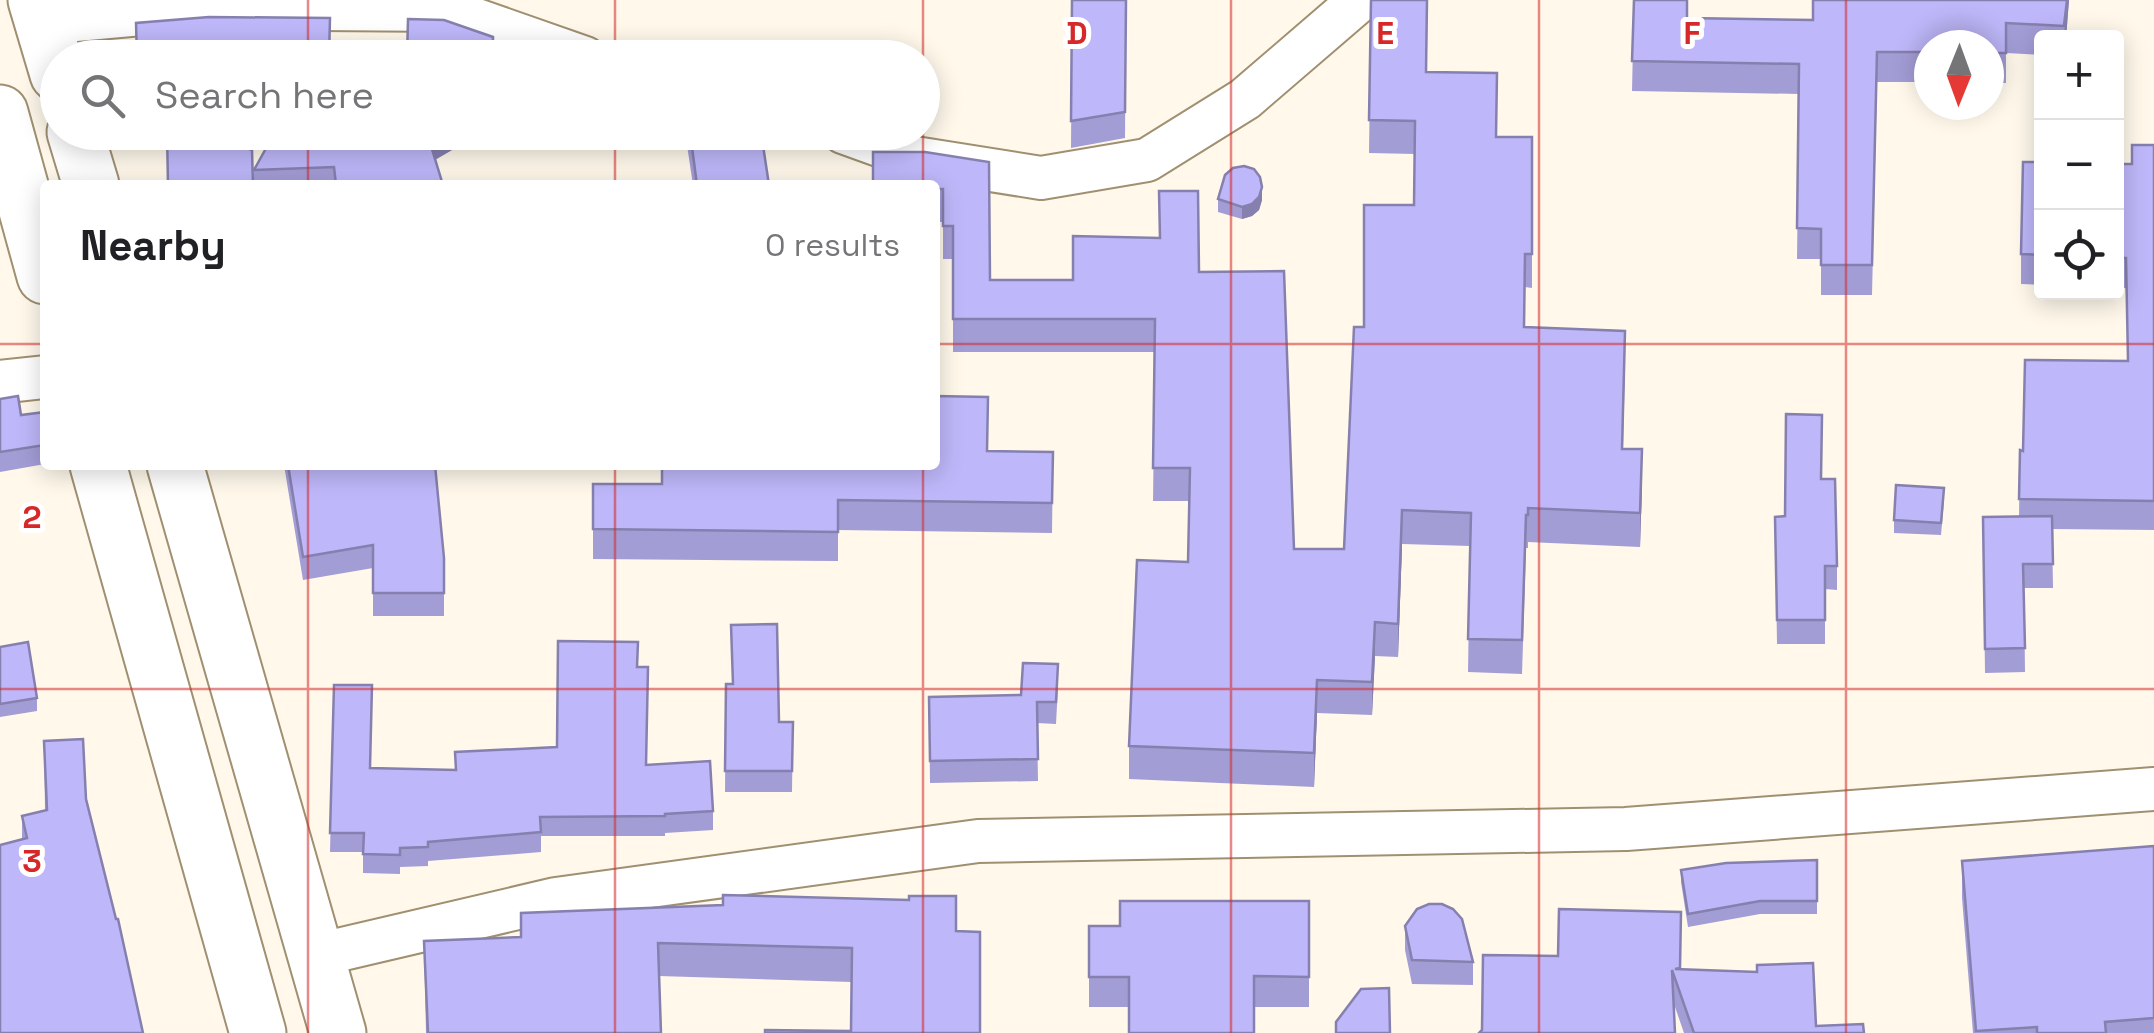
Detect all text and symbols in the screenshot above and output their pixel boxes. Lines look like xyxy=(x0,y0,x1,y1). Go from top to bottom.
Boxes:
text: D xyxy=(1066,13,1088,53)
text: E xyxy=(1376,13,1394,53)
text: F xyxy=(1683,13,1701,53)
north arrow xyxy=(1914,30,2004,120)
map controls xyxy=(2034,30,2124,300)
button: + xyxy=(2034,30,2124,120)
search box xyxy=(40,40,940,150)
icon: search xyxy=(75,68,130,123)
text: Search here xyxy=(155,71,374,119)
button: − xyxy=(2034,120,2124,210)
button: locate xyxy=(2034,210,2124,300)
text: Nearby xyxy=(80,219,226,272)
text: 0 results xyxy=(765,225,900,265)
text: 2 xyxy=(22,497,42,537)
text: 3 xyxy=(22,841,42,881)

